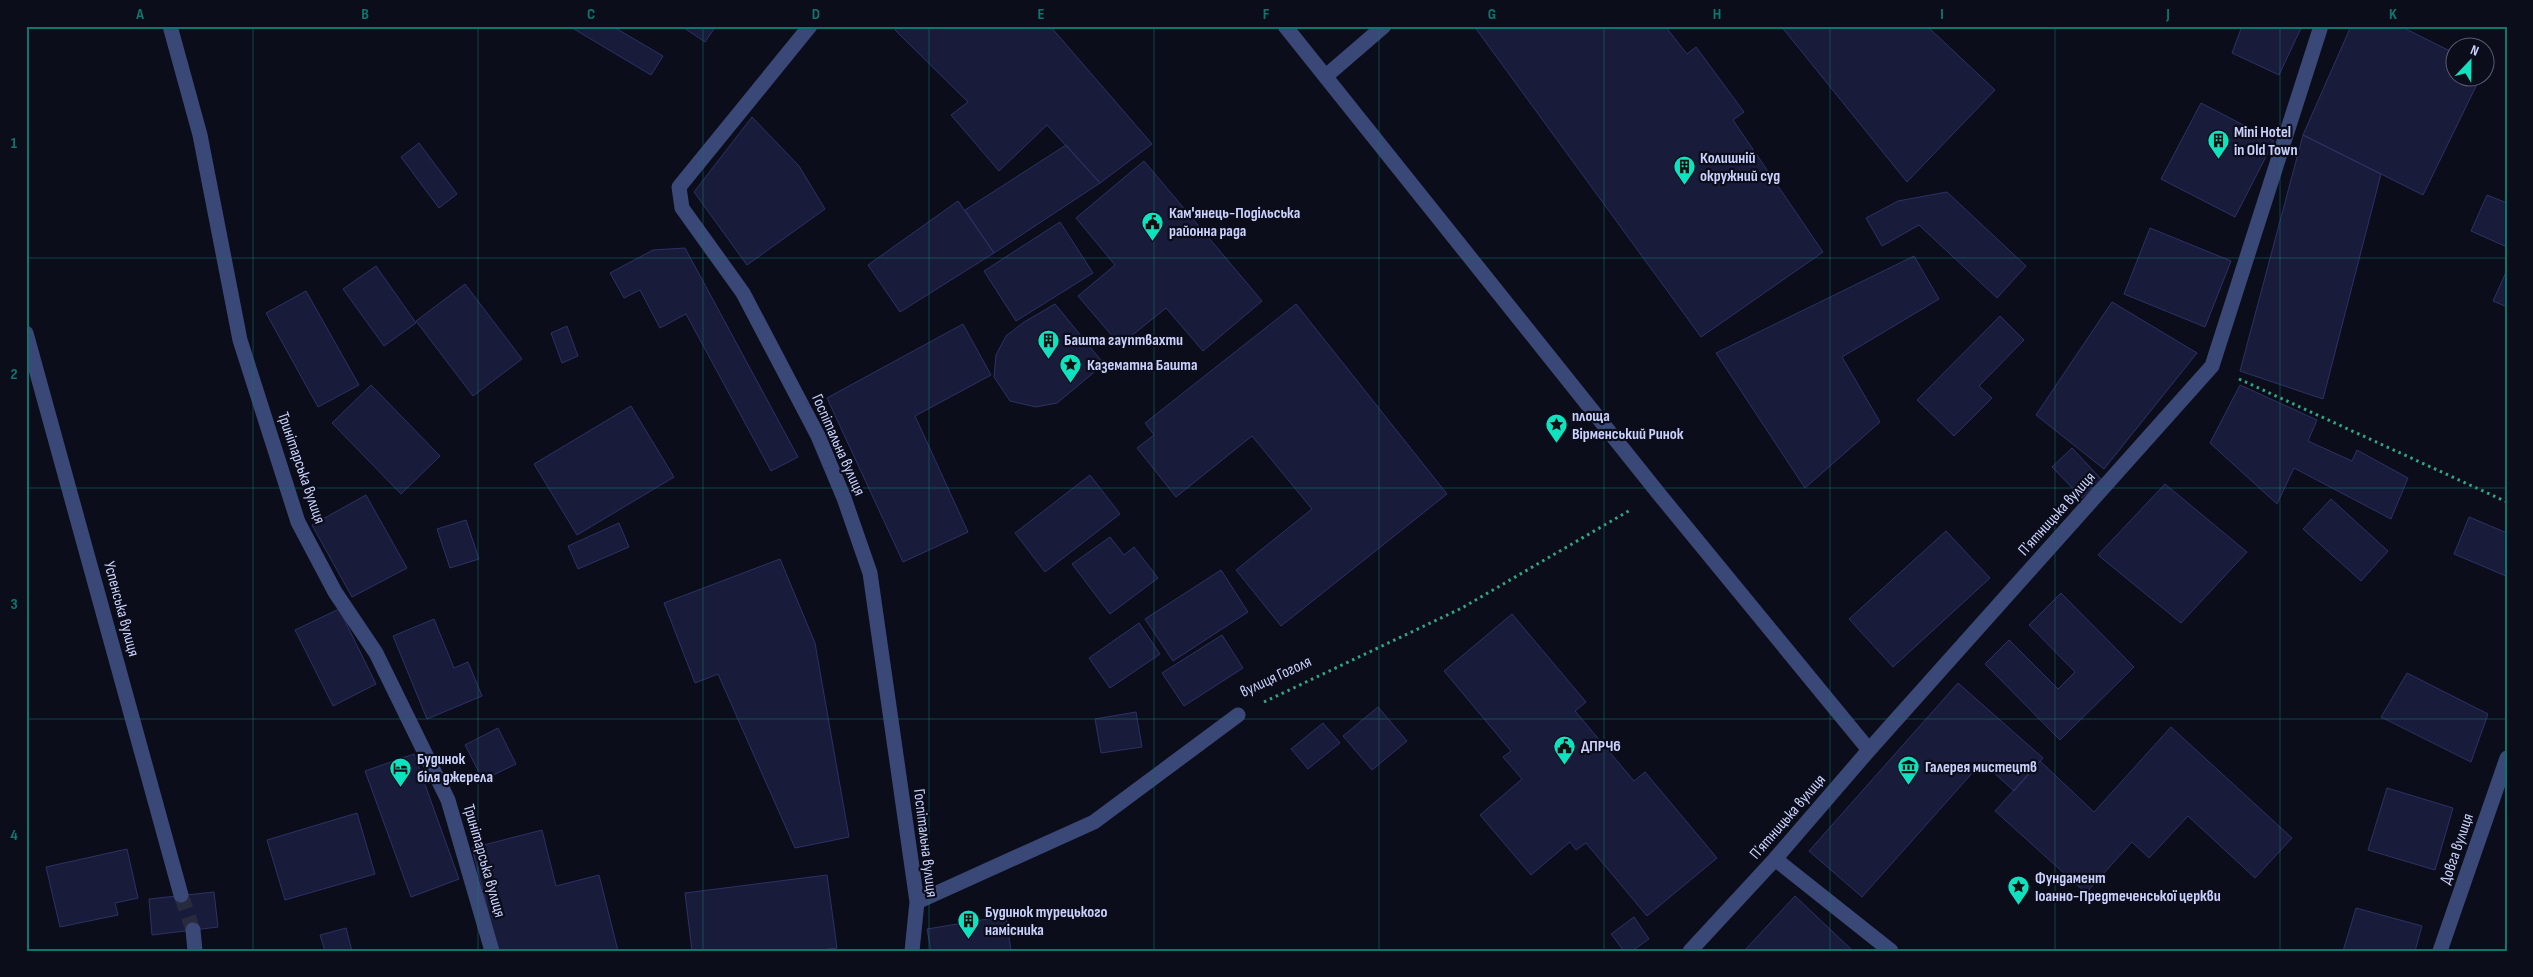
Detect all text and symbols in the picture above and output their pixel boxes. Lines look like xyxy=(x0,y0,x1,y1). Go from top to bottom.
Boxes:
text: A xyxy=(135,5,144,24)
text: B xyxy=(361,5,369,24)
text: C xyxy=(587,5,595,24)
text: D xyxy=(812,5,820,24)
text: E xyxy=(1038,5,1045,24)
text: F xyxy=(1263,5,1270,24)
text: G xyxy=(1488,5,1496,24)
text: H xyxy=(1713,5,1721,24)
text: I xyxy=(1940,5,1944,24)
text: J xyxy=(2165,5,2170,24)
text: K xyxy=(2389,5,2397,24)
north arrow xyxy=(2446,38,2496,88)
text: N xyxy=(2468,41,2481,60)
place label: Mini Hotel in Old Town xyxy=(2234,123,2298,160)
building icon: Mini Hotel in Old Town xyxy=(2206,129,2230,160)
text: 1 xyxy=(11,134,18,153)
place label: Колишній окружний суд xyxy=(1700,149,1780,186)
building icon: Колишній окружний суд xyxy=(1672,155,1696,186)
place label: Кам'янець-Подільська районна рада xyxy=(1169,204,1300,241)
public building icon: Кам'янець-Подільська районна рада xyxy=(1141,210,1165,241)
building icon: Башта гауптвахти xyxy=(1036,328,1060,359)
place label: Башта гауптвахти xyxy=(1064,331,1183,350)
place icon: Казематна Башта xyxy=(1059,353,1083,384)
place label: Казематна Башта xyxy=(1087,356,1197,375)
text: 2 xyxy=(10,365,18,384)
street label: Госпітальна вулиця xyxy=(807,391,869,499)
place label: площа Вірменський Ринок xyxy=(1572,407,1684,444)
street label: Тринітарська вулиця xyxy=(273,410,329,526)
place icon: площа Вірменський Ринок xyxy=(1544,413,1568,444)
street label: Пʼятницька вулиця xyxy=(2014,468,2100,560)
street label: Успенська вулиця xyxy=(99,559,143,659)
text: 3 xyxy=(10,595,18,614)
street label: вулиця Гоголя xyxy=(1237,652,1315,702)
public building icon: ДПРЧ6 xyxy=(1553,734,1577,765)
place label: ДПРЧ6 xyxy=(1581,737,1621,756)
place label: Будинок біля джерела xyxy=(417,750,493,787)
museum icon: Галерея мистецтв xyxy=(1897,755,1921,786)
hotel icon: Будинок біля джерела xyxy=(389,756,413,787)
place label: Галерея мистецтв xyxy=(1925,758,2037,777)
street label: Пʼятницька вулиця xyxy=(1746,771,1830,863)
street label: Госпітальна вулиця xyxy=(909,788,941,898)
street label: Тринітарська вулиця xyxy=(459,802,509,920)
street label: Довга вулиця xyxy=(2436,811,2478,887)
text: 4 xyxy=(10,826,18,845)
place label: Фундамент Іоанно-Предтеченської церкви xyxy=(2035,869,2221,906)
place icon: Фундамент Іоанно-Предтеченської церкви xyxy=(2007,875,2031,906)
place label: Будинок турецького намісника xyxy=(985,903,1108,940)
building icon: Будинок турецького намісника xyxy=(957,909,981,940)

